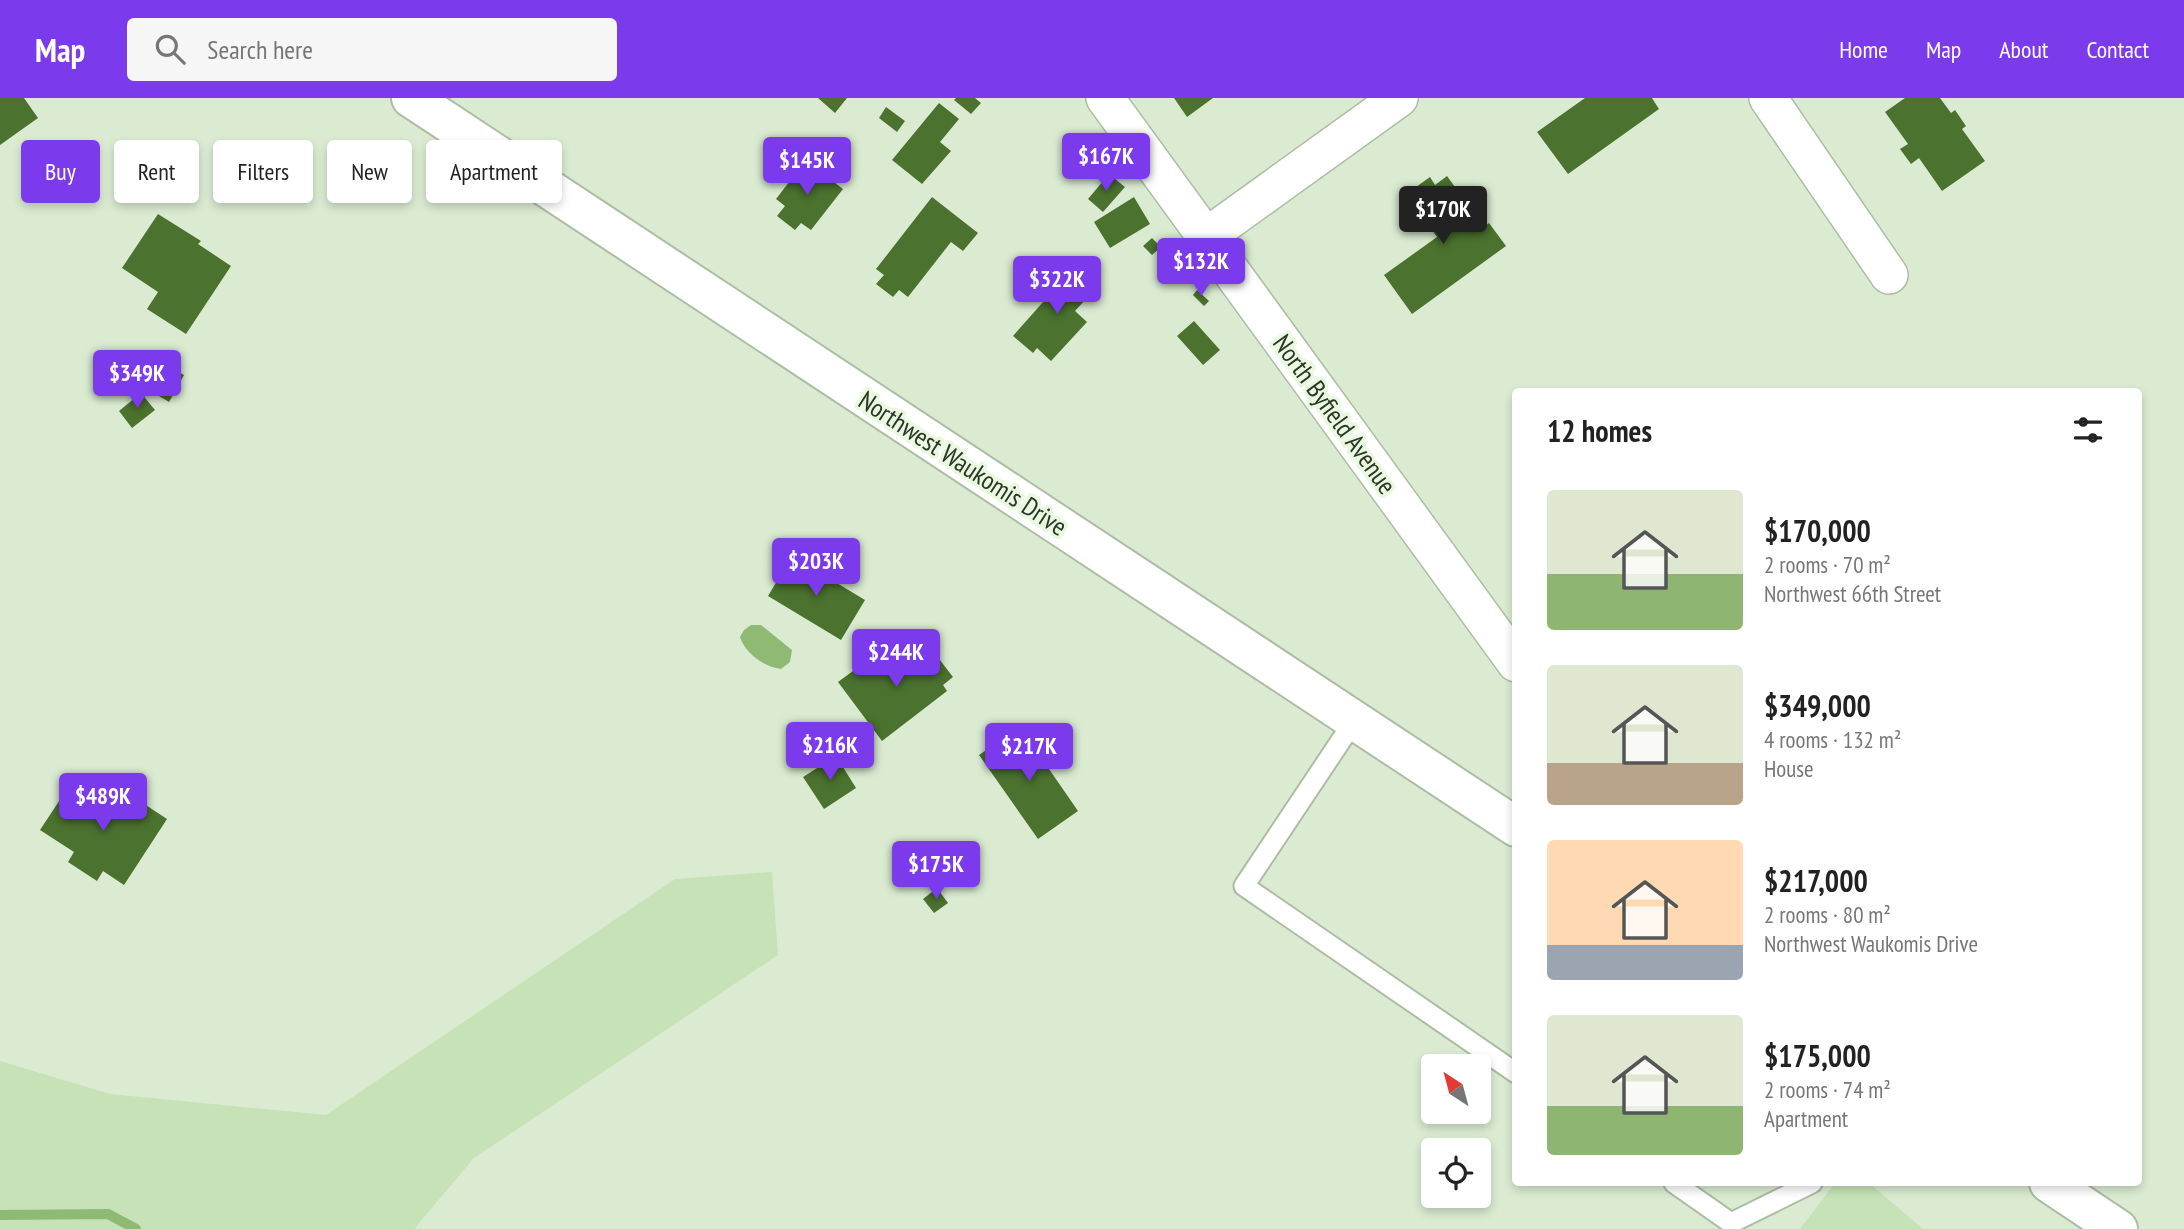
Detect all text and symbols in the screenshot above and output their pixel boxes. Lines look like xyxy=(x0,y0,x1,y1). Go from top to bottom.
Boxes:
search box xyxy=(127,18,617,81)
text: Map xyxy=(35,28,85,71)
icon: search xyxy=(151,30,189,68)
text: Search here xyxy=(207,33,313,66)
text: Home xyxy=(1839,34,1888,65)
text: Map xyxy=(1926,34,1961,65)
text: About xyxy=(1999,34,2048,65)
text: Contact xyxy=(2086,34,2149,65)
pin: $167K xyxy=(1057,134,1155,193)
pin: $145K xyxy=(758,138,856,197)
chip: Buy xyxy=(21,140,100,203)
chip: Rent xyxy=(114,140,199,203)
chip: Filters xyxy=(213,140,313,203)
chip: New xyxy=(327,140,412,203)
chip: Apartment xyxy=(426,140,562,203)
text: $167K xyxy=(1078,141,1134,170)
text: $145K xyxy=(779,145,835,174)
pin: $170K xyxy=(1394,186,1492,246)
text: $170K xyxy=(1415,194,1471,223)
pin: $132K xyxy=(1152,238,1250,298)
text: $132K xyxy=(1173,246,1229,275)
pin: $322K xyxy=(1008,256,1106,316)
text: $322K xyxy=(1029,264,1085,293)
street label: North Byfield Avenue xyxy=(1266,328,1404,500)
pin: $349K xyxy=(88,350,186,410)
text: $349K xyxy=(109,358,165,387)
street label: Northwest Waukomis Drive xyxy=(853,383,1073,543)
text: 12 homes xyxy=(1547,411,1652,450)
icon: filters xyxy=(2069,411,2107,449)
text: $170,000 xyxy=(1764,511,1871,550)
icon: home xyxy=(1603,518,1687,602)
pin: $203K xyxy=(767,538,865,598)
text: $203K xyxy=(788,546,844,575)
text: 2 rooms · 70 m² xyxy=(1764,550,1891,579)
text: Northwest 66th Street xyxy=(1764,579,1941,608)
pin: $244K xyxy=(847,630,945,689)
text: $244K xyxy=(868,637,924,666)
text: $349,000 xyxy=(1764,686,1871,725)
icon: home xyxy=(1603,693,1687,777)
pin: $216K xyxy=(781,722,879,782)
pin: $217K xyxy=(980,724,1078,783)
text: 4 rooms · 132 m² xyxy=(1764,725,1901,754)
text: $216K xyxy=(802,730,858,759)
text: $217K xyxy=(1001,731,1057,760)
text: House xyxy=(1764,754,1814,783)
pin: $489K xyxy=(54,774,152,833)
text: $489K xyxy=(75,781,131,810)
pin: $175K xyxy=(887,842,985,901)
text: $175K xyxy=(908,849,964,878)
text: $217,000 xyxy=(1764,861,1868,900)
icon: home xyxy=(1603,868,1687,952)
text: 2 rooms · 80 m² xyxy=(1764,900,1891,929)
text: Northwest Waukomis Drive xyxy=(1764,929,1978,958)
text: $175,000 xyxy=(1764,1036,1871,1075)
icon: home xyxy=(1603,1043,1687,1127)
north arrow xyxy=(1421,1054,1491,1124)
map controls xyxy=(1421,1054,1491,1208)
text: 2 rooms · 74 m² xyxy=(1764,1075,1891,1104)
text: Apartment xyxy=(1764,1104,1848,1133)
button: locate xyxy=(1421,1138,1491,1208)

